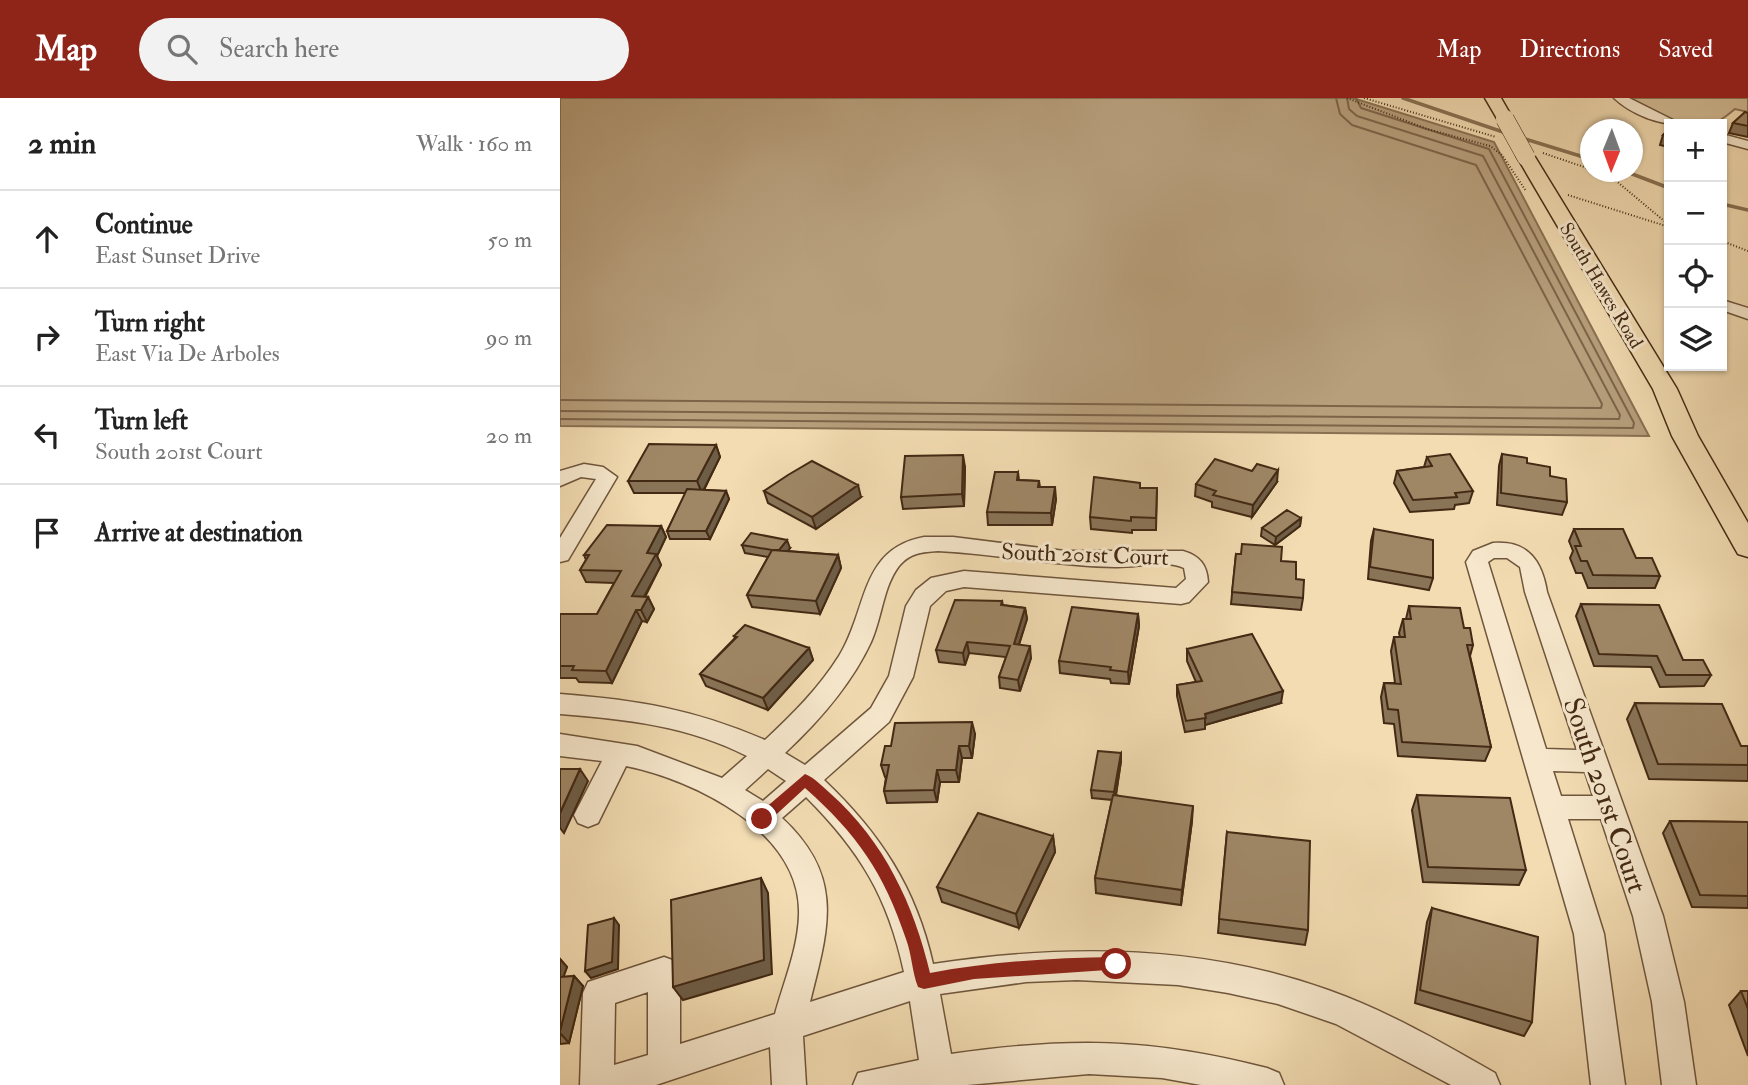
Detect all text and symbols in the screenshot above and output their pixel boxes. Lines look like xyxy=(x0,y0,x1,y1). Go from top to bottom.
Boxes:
search box xyxy=(139,18,629,81)
text: Map xyxy=(35,29,97,70)
icon: search xyxy=(163,30,201,68)
text: Search here xyxy=(219,33,339,65)
text: Map xyxy=(1436,34,1481,65)
text: Directions xyxy=(1519,34,1620,65)
text: Saved xyxy=(1658,34,1713,65)
north arrow xyxy=(1580,119,1643,182)
map controls xyxy=(1664,119,1727,371)
button: + xyxy=(1664,119,1727,182)
text: 2 min xyxy=(28,125,96,162)
text: Walk · 160 m xyxy=(416,129,532,158)
button: − xyxy=(1664,182,1727,245)
text: Continue xyxy=(95,209,193,241)
street label: South Hawes Road xyxy=(1554,218,1648,353)
icon: ahead xyxy=(28,220,66,258)
text: 50 m xyxy=(488,225,532,254)
text: East Sunset Drive xyxy=(95,241,260,270)
button: locate xyxy=(1664,245,1727,308)
text: Turn right xyxy=(95,307,205,339)
button: layers xyxy=(1664,308,1727,371)
icon: right xyxy=(28,318,66,356)
text: 90 m xyxy=(486,323,532,352)
text: East Via De Arboles xyxy=(95,339,280,368)
text: Turn left xyxy=(95,405,188,437)
icon: left xyxy=(28,416,66,454)
text: 20 m xyxy=(486,421,532,450)
text: South 201st Court xyxy=(95,437,263,466)
icon: arrive xyxy=(28,514,66,552)
text: Arrive at destination xyxy=(95,517,303,549)
street label: South 201st Court xyxy=(1001,537,1169,572)
street label: South 201st Court xyxy=(1555,693,1654,898)
route end xyxy=(746,803,777,834)
route start xyxy=(1100,948,1131,979)

